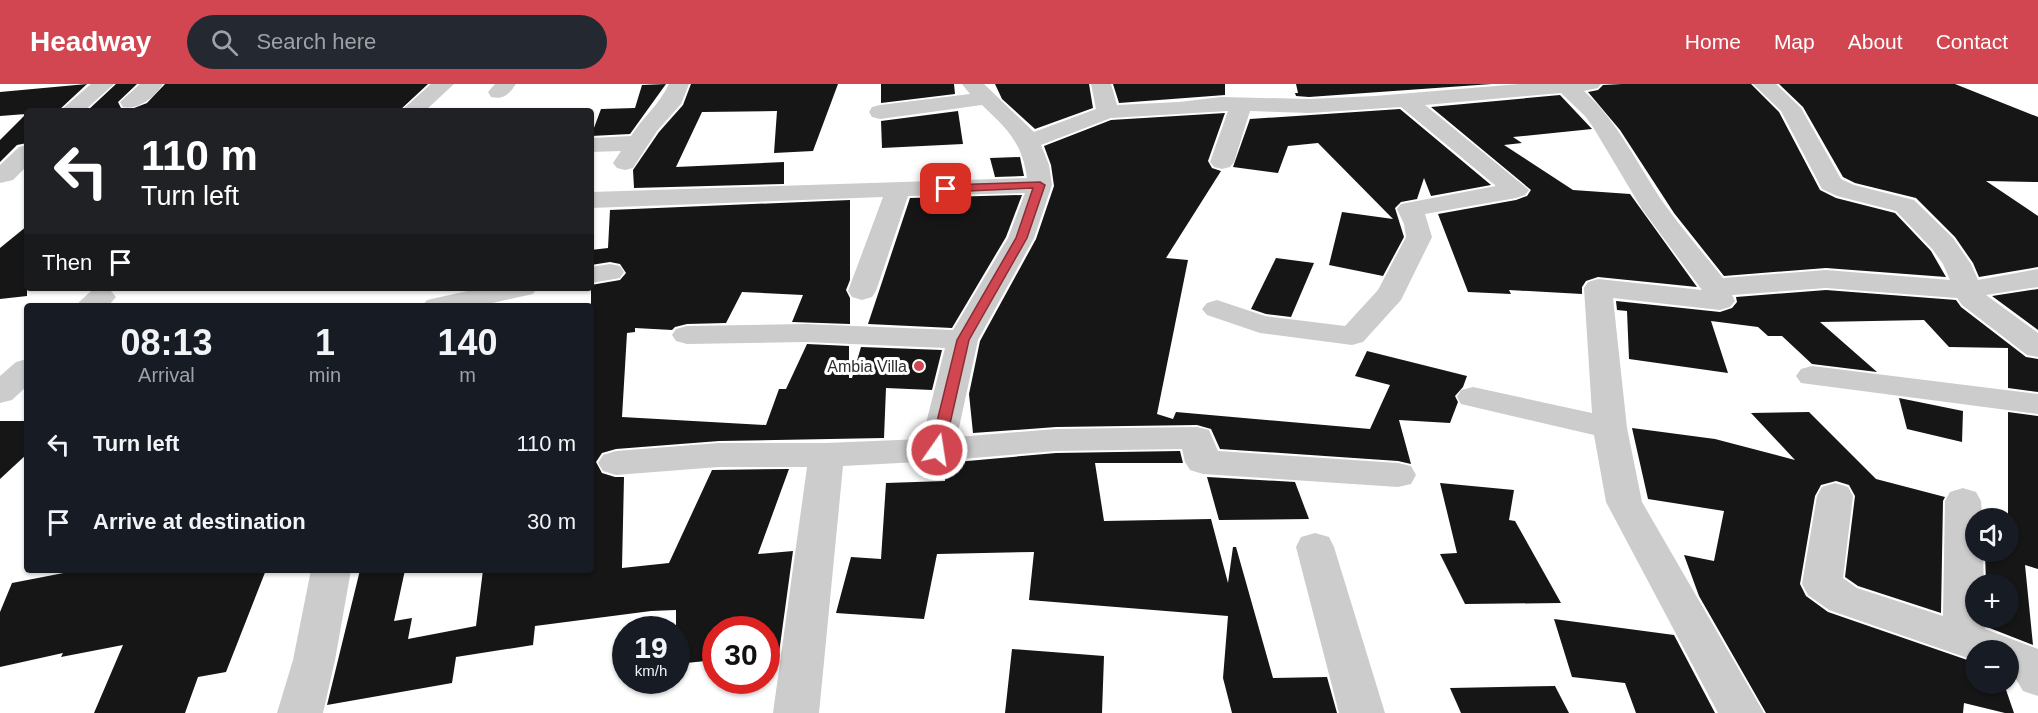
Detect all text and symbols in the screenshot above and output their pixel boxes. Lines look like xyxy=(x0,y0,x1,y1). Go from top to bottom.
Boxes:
search box xyxy=(187,15,607,69)
text: Headway xyxy=(30,26,151,57)
icon: search xyxy=(208,26,241,59)
text: Search here xyxy=(256,29,376,54)
text: Home xyxy=(1685,30,1741,53)
text: Map xyxy=(1774,30,1815,53)
text: About xyxy=(1848,30,1903,53)
text: Contact xyxy=(1936,30,2008,53)
icon: left xyxy=(42,132,120,210)
text: 110 m xyxy=(141,132,258,179)
pin xyxy=(920,163,971,214)
icon: arrive xyxy=(929,172,962,205)
text: Turn left xyxy=(141,181,239,211)
icon: arrive xyxy=(104,246,137,279)
text: Then xyxy=(42,250,92,275)
text: 08:13 xyxy=(120,322,212,363)
text: 1 xyxy=(315,322,335,363)
text: 140 xyxy=(437,322,498,363)
place label: Ambia Villa xyxy=(827,358,907,375)
marker: Ambia Villa xyxy=(912,359,926,373)
text: Arrival xyxy=(138,364,195,386)
text: min xyxy=(309,364,341,386)
text: m xyxy=(459,364,476,386)
position arrow xyxy=(905,418,969,482)
icon: left xyxy=(42,428,75,461)
text: Turn left xyxy=(93,431,179,456)
text: 110 m xyxy=(516,431,576,456)
icon: arrive xyxy=(42,506,75,539)
map controls xyxy=(1965,508,2019,694)
button: sound xyxy=(1965,508,2019,562)
text: Arrive at destination xyxy=(93,509,306,534)
text: 30 m xyxy=(527,509,576,534)
button: + xyxy=(1965,574,2019,628)
speed limit sign: 30 xyxy=(702,616,780,694)
text: 19 xyxy=(634,631,668,664)
button: − xyxy=(1965,640,2019,694)
text: km/h xyxy=(635,662,667,679)

